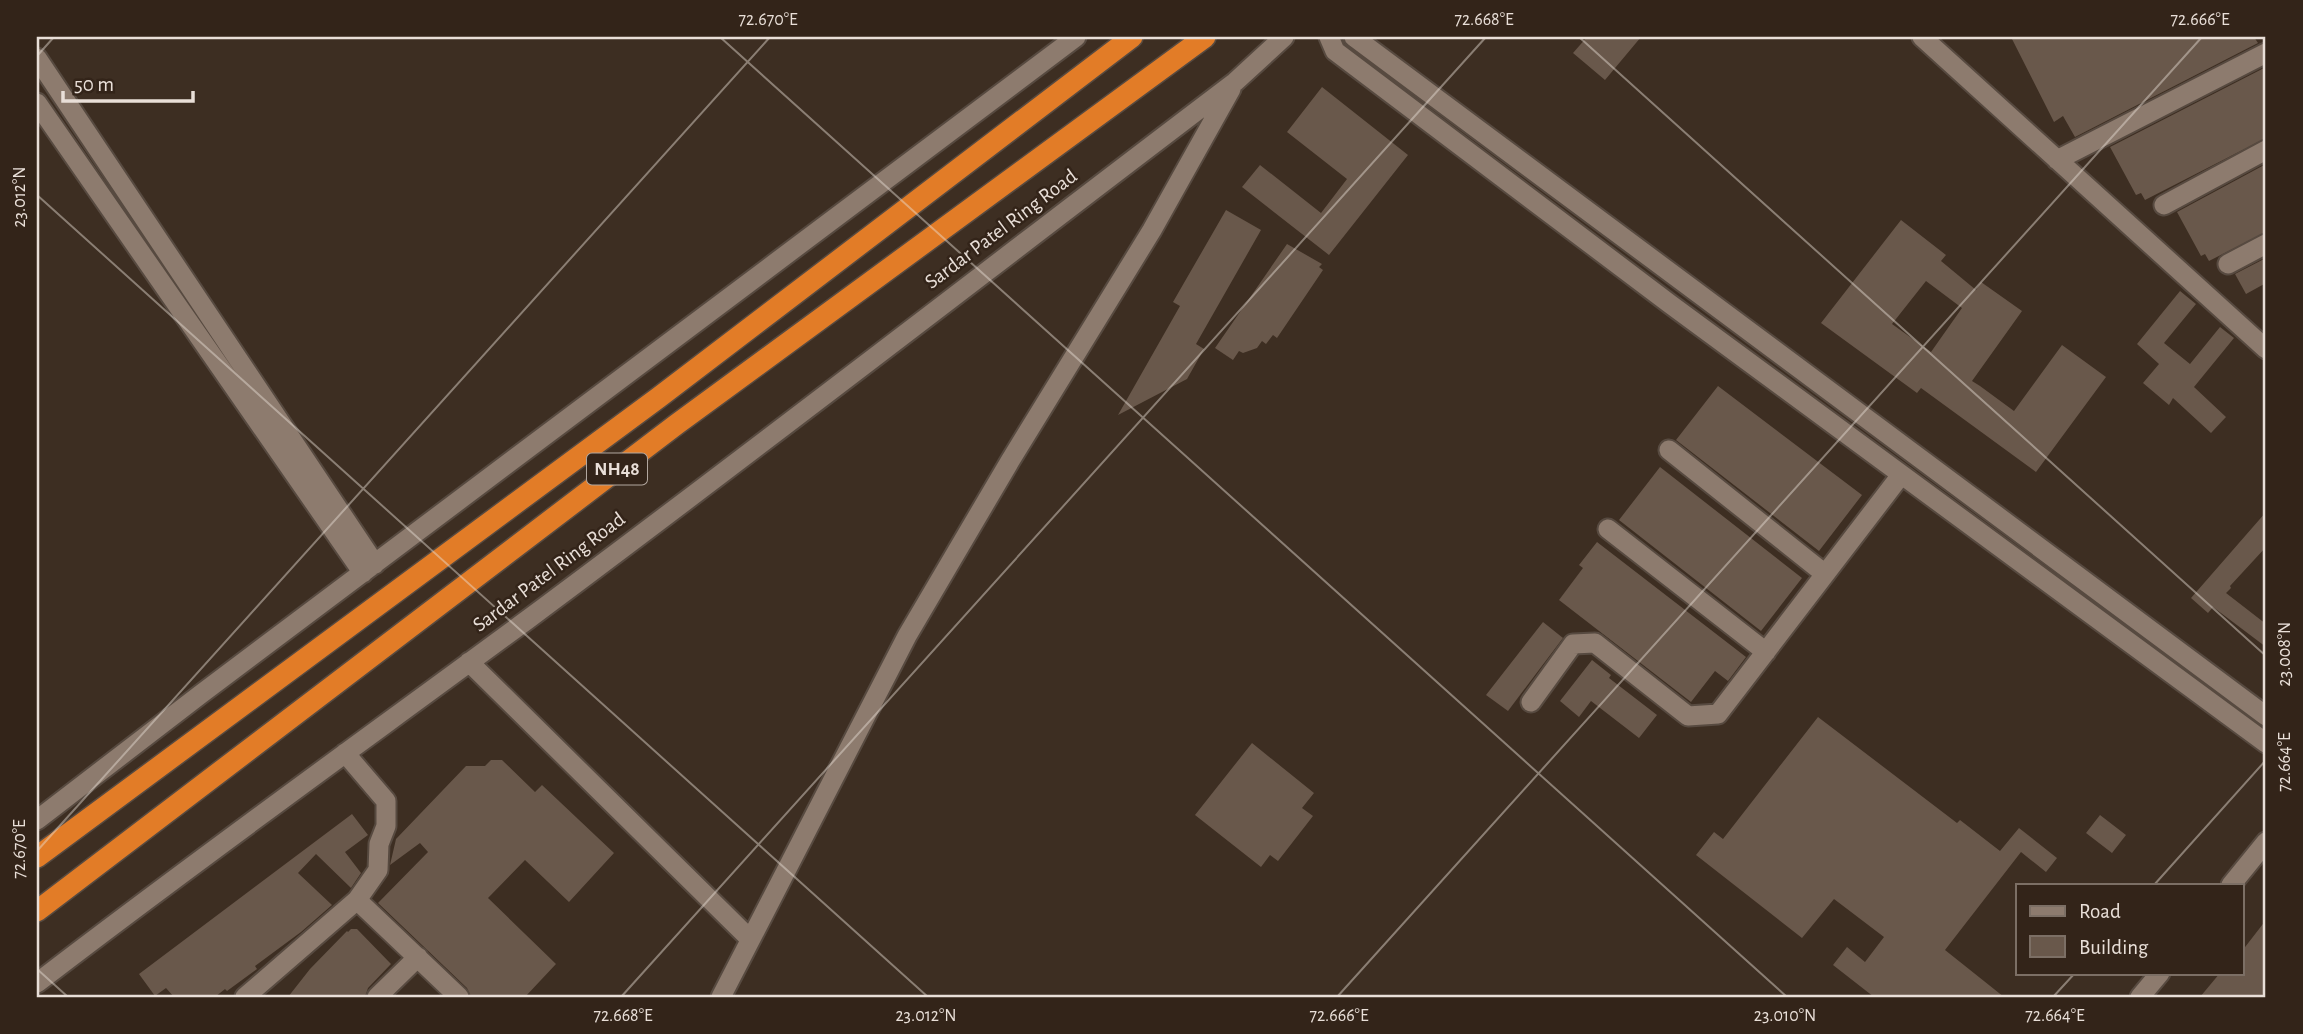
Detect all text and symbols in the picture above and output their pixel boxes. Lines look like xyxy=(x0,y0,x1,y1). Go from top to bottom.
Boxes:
text: 72.670°E xyxy=(738,11,798,29)
text: 72.668°E xyxy=(1454,11,1514,29)
text: 72.666°E xyxy=(2170,11,2230,29)
scale bar xyxy=(63,60,192,104)
text: 50 m xyxy=(74,74,114,95)
street label: Sardar Patel Ring Road xyxy=(921,165,1081,293)
text: 23.012°N xyxy=(11,166,29,228)
road number: NH48 xyxy=(587,454,647,484)
street label: Sardar Patel Ring Road xyxy=(469,508,629,636)
text: 23.008°N xyxy=(2276,622,2294,686)
text: 72.664°E xyxy=(2276,732,2294,792)
text: 72.670°E xyxy=(11,819,29,879)
legend xyxy=(2016,884,2244,974)
text: Road xyxy=(2079,901,2121,922)
text: Building xyxy=(2079,937,2149,958)
text: 72.668°E xyxy=(593,1007,653,1025)
text: 23.012°N xyxy=(895,1007,957,1025)
text: 72.666°E xyxy=(1309,1007,1369,1025)
text: 23.010°N xyxy=(1754,1007,1816,1025)
text: 72.664°E xyxy=(2025,1007,2085,1025)

